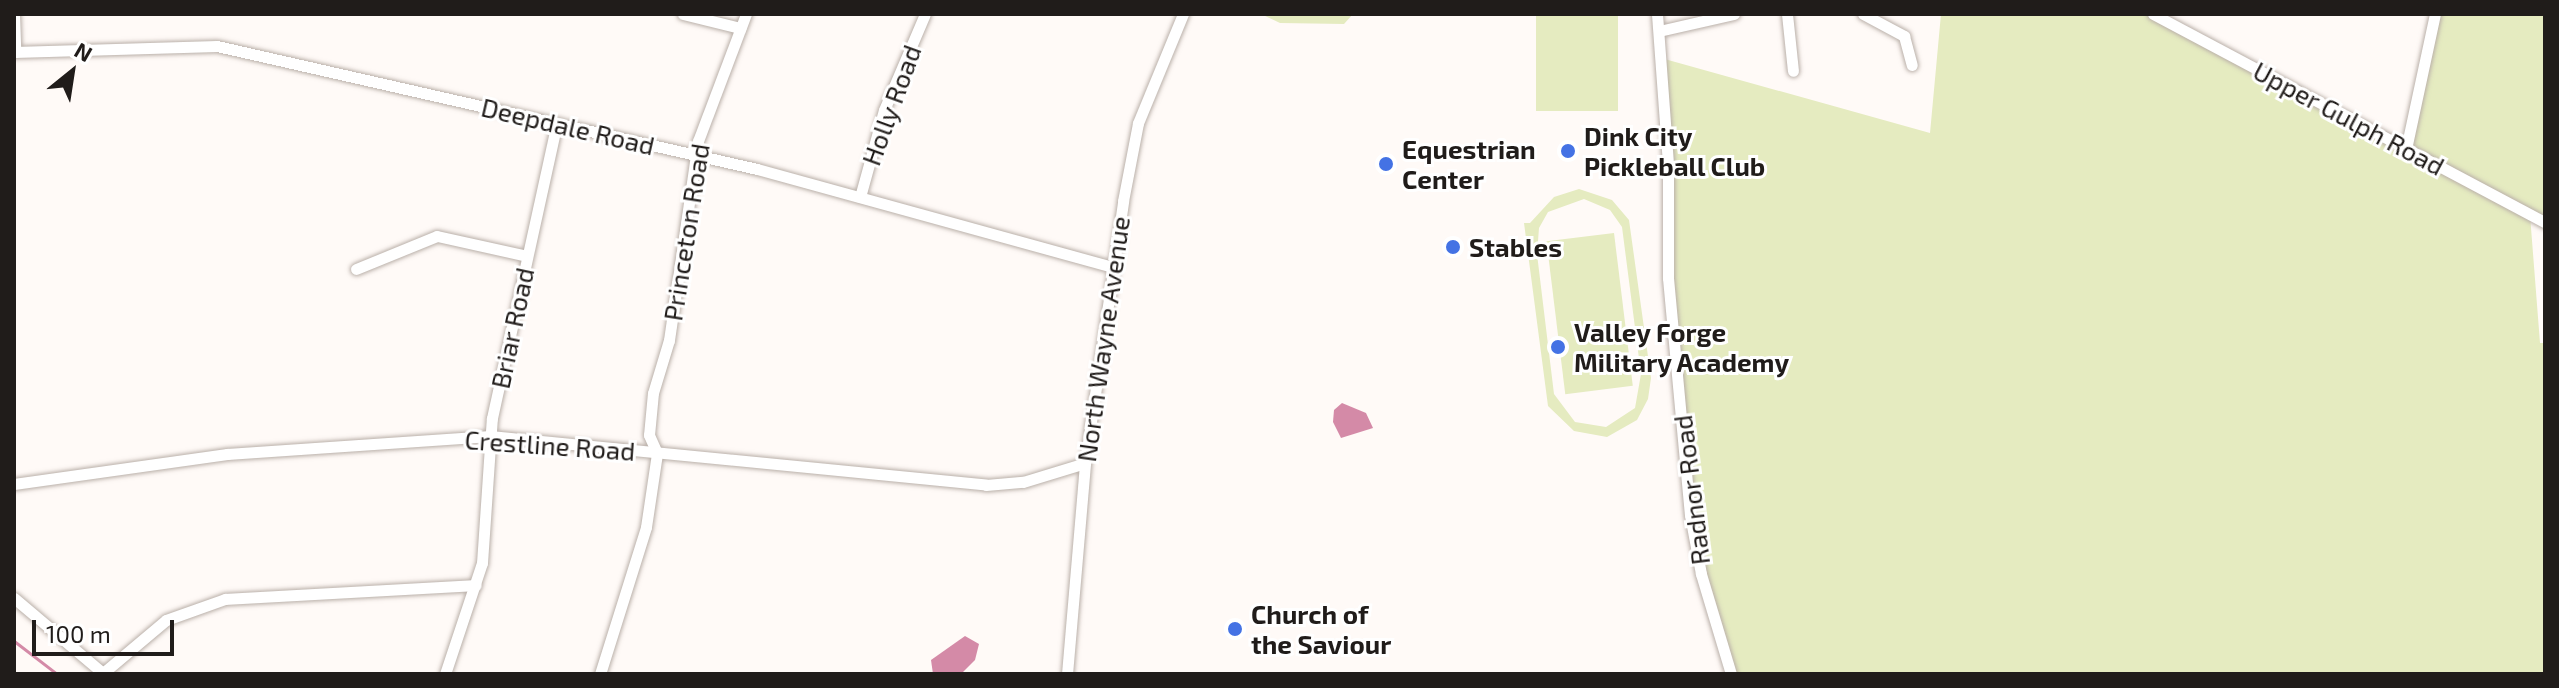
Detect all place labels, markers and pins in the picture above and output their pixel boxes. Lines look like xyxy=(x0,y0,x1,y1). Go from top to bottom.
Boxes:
place label: Dink City Pickleball Club xyxy=(1584,120,1766,182)
place label: Equestrian Center xyxy=(1402,133,1536,194)
marker: Dink City Pickleball Club xyxy=(1559,142,1577,160)
marker: Equestrian Center xyxy=(1377,155,1395,173)
place label: Stables xyxy=(1469,231,1562,263)
marker: Stables xyxy=(1444,238,1462,256)
place label: Valley Forge Military Academy xyxy=(1574,316,1790,378)
marker: Valley Forge Military Academy xyxy=(1549,338,1567,356)
place label: Church of the Saviour xyxy=(1251,598,1391,660)
marker: Church of the Saviour xyxy=(1226,620,1244,638)

